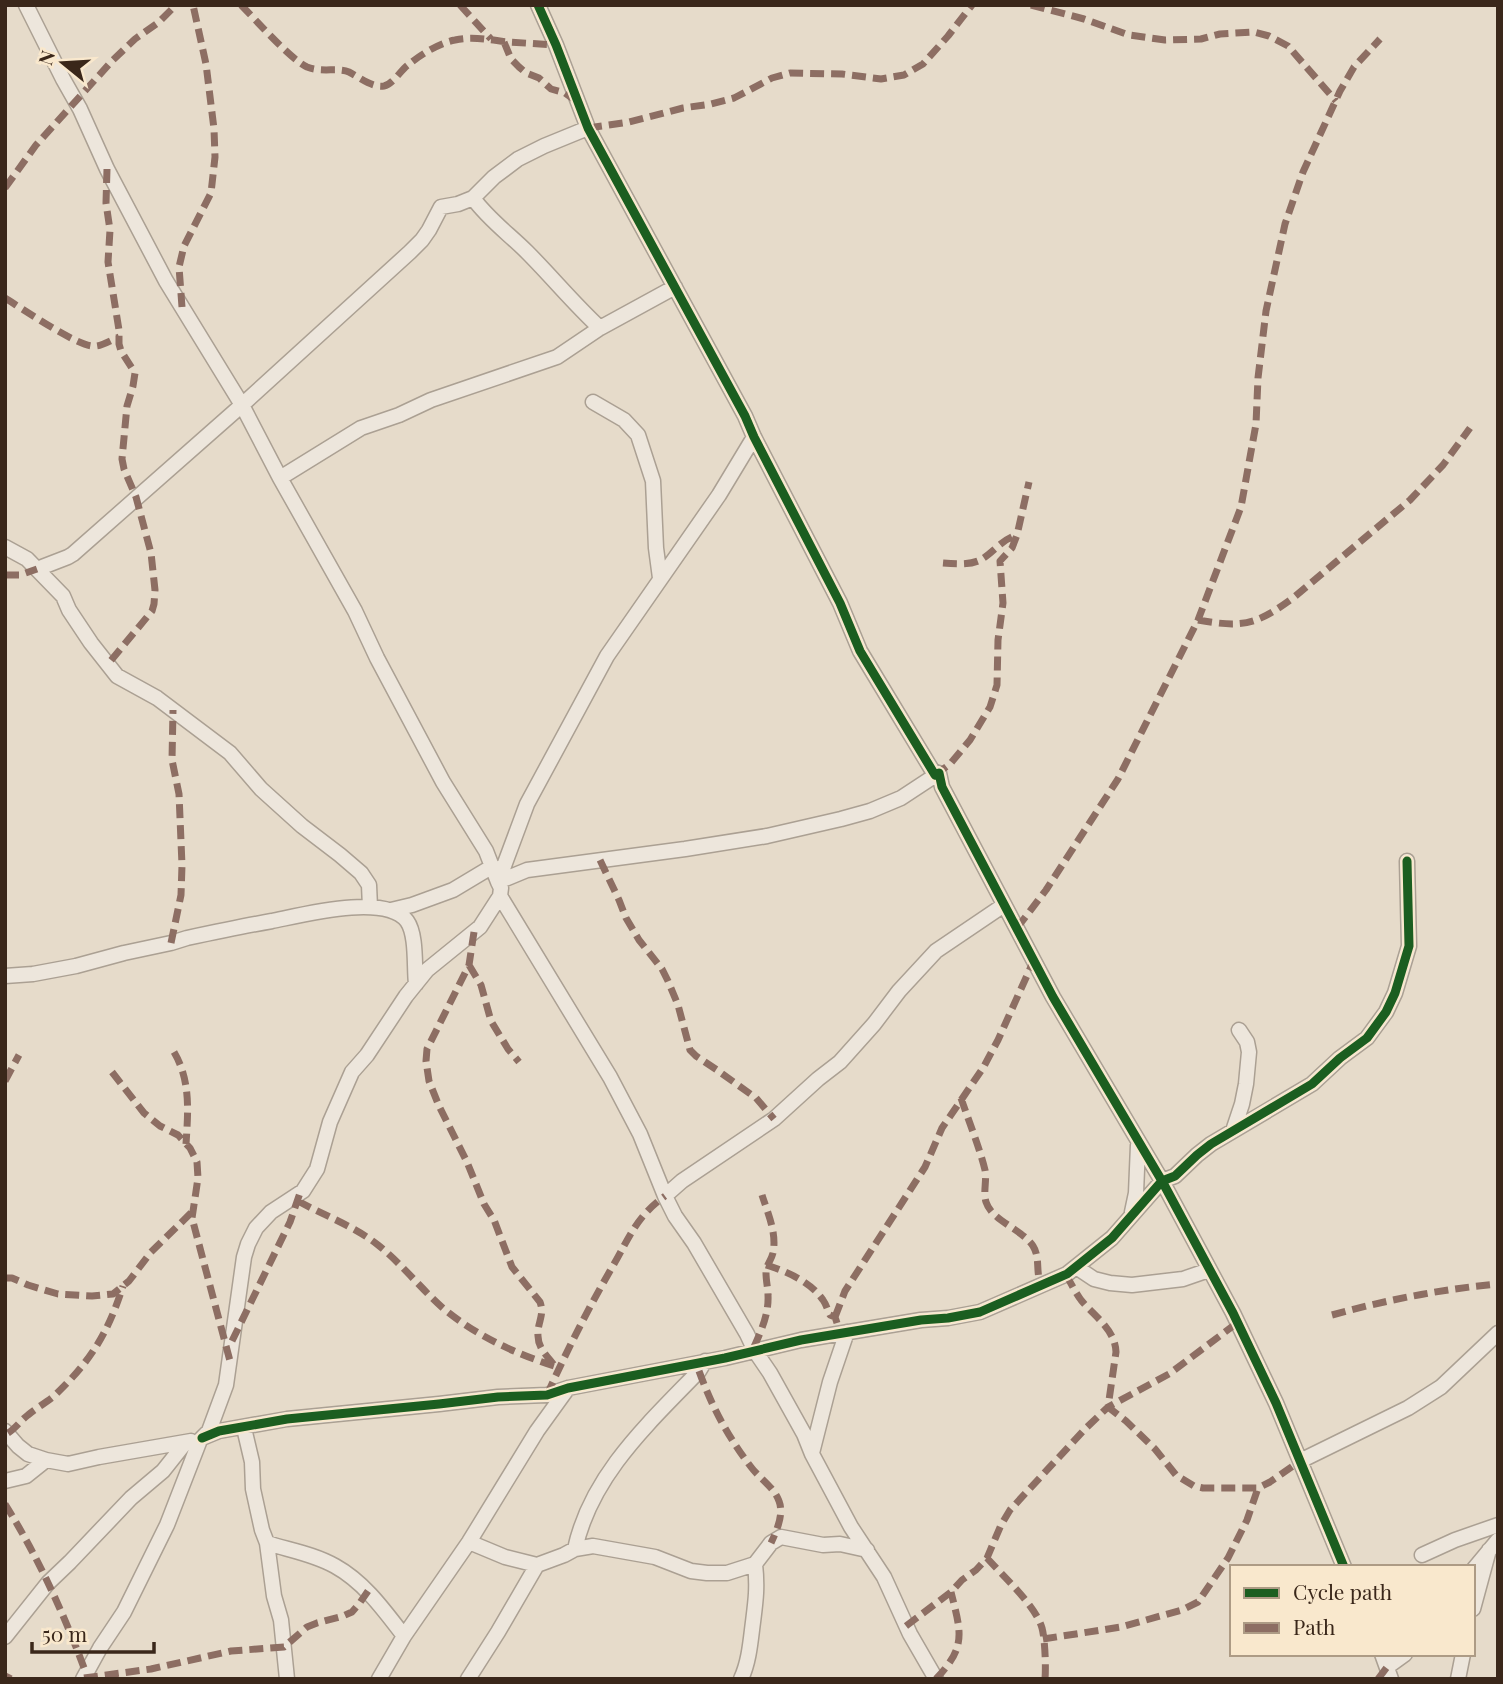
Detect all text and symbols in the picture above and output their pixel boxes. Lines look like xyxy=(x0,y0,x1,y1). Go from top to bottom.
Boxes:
north arrow xyxy=(28,28,98,98)
text: N xyxy=(31,47,60,68)
legend xyxy=(1230,1565,1475,1656)
text: Cycle path xyxy=(1293,1577,1393,1605)
scale bar xyxy=(32,1610,154,1654)
text: Path xyxy=(1293,1612,1336,1640)
text: 50 m xyxy=(42,1619,88,1647)

